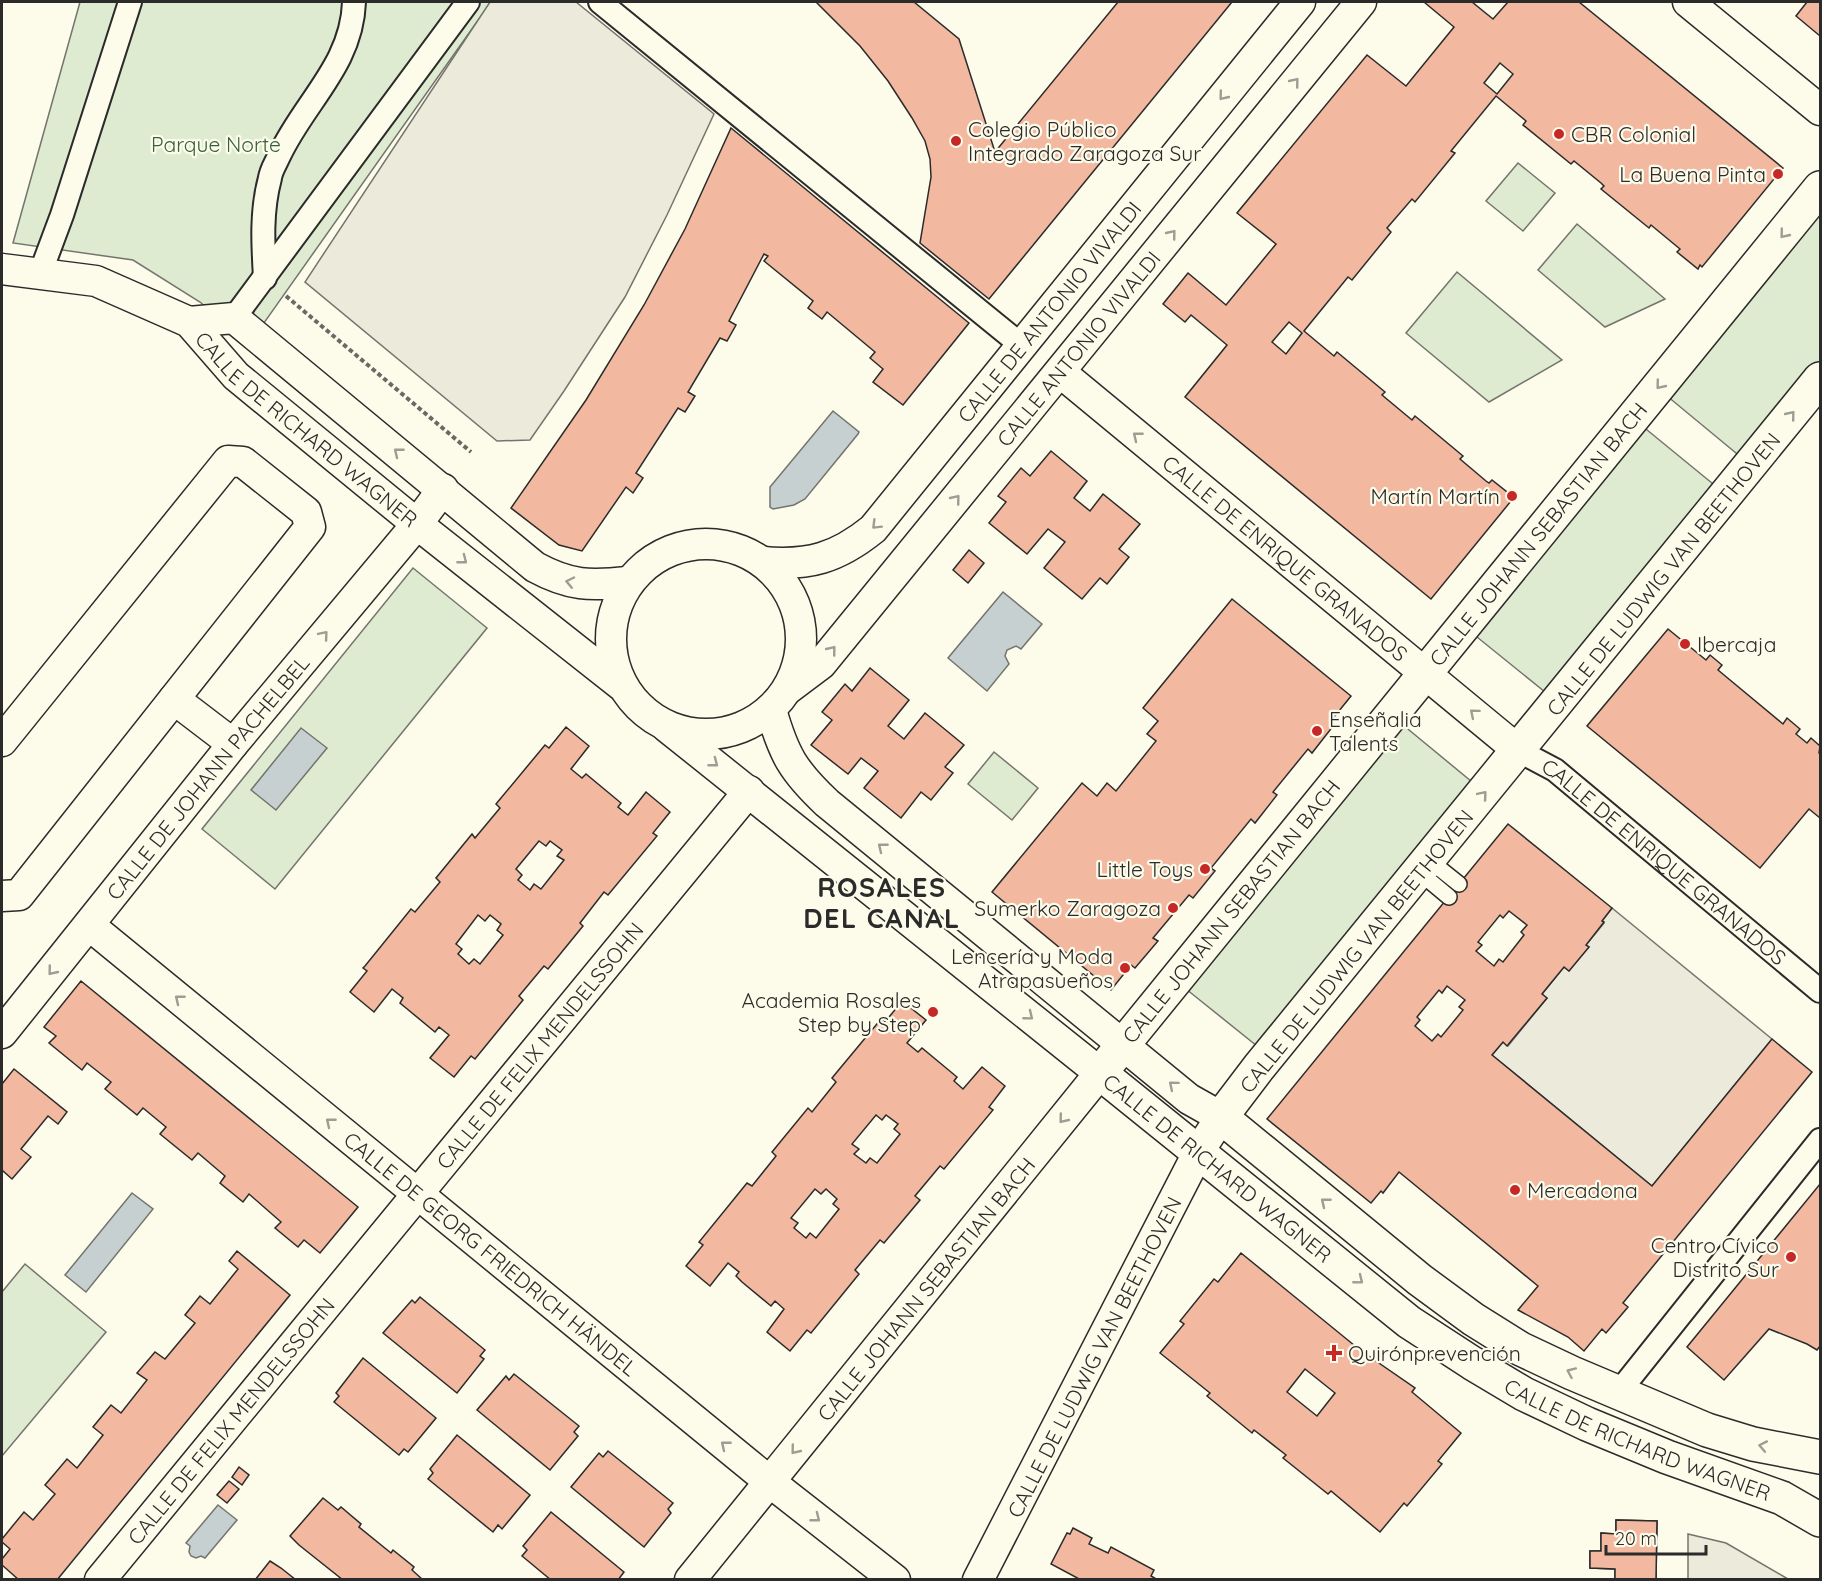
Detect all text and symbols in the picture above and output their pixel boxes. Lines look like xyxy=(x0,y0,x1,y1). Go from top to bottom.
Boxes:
one-way arrow xyxy=(1288,78,1299,89)
one-way arrow xyxy=(1219,89,1230,100)
place label: Colegio Público Integrado Zaragoza Sur xyxy=(968,116,1201,166)
place label: CBR Colonial xyxy=(1571,121,1696,147)
marker: CBR Colonial xyxy=(1552,127,1566,141)
park label: Parque Norte xyxy=(151,131,281,157)
marker: Colegio Público Integrado Zaragoza Sur xyxy=(949,134,963,148)
place label: La Buena Pinta xyxy=(1619,161,1766,187)
marker: La Buena Pinta xyxy=(1771,167,1785,181)
street label: CALLE DE ANTONIO VIVALDI xyxy=(952,196,1146,428)
one-way arrow xyxy=(1780,227,1791,238)
one-way arrow xyxy=(1165,230,1176,241)
street label: CALLE ANTONIO VIVALDI xyxy=(991,246,1166,452)
street label: CALLE DE RICHARD WAGNER xyxy=(190,326,423,532)
one-way arrow xyxy=(1657,378,1668,389)
street label: CALLE JOHANN SEBASTIAN BACH xyxy=(1424,397,1652,671)
one-way arrow xyxy=(1784,411,1795,422)
street label: CALLE DE LUDWIG VAN BEETHOVEN xyxy=(1541,427,1785,721)
one-way arrow xyxy=(1132,432,1143,443)
one-way arrow xyxy=(394,448,405,459)
street label: CALLE DE ENRIQUE GRANADOS xyxy=(1157,449,1413,667)
place label: Martín Martín xyxy=(1370,483,1500,509)
marker: Martín Martín xyxy=(1505,489,1519,503)
one-way arrow xyxy=(949,495,960,506)
one-way arrow xyxy=(872,518,883,529)
one-way arrow xyxy=(457,552,468,563)
one-way arrow xyxy=(565,576,575,589)
one-way arrow xyxy=(317,631,328,642)
place label: Ibercaja xyxy=(1697,631,1776,657)
marker: Ibercaja xyxy=(1678,637,1692,651)
one-way arrow xyxy=(825,646,836,657)
street label: CALLE DE JOHANN PACHELBEL xyxy=(101,650,315,905)
place label: Enseñalia Talents xyxy=(1329,706,1422,756)
one-way arrow xyxy=(1470,710,1481,721)
marker: Enseñalia Talents xyxy=(1310,724,1324,738)
street label: CALLE DE ENRIQUE GRANADOS xyxy=(1538,753,1792,970)
one-way arrow xyxy=(707,755,718,766)
street label: CALLE JOHANN SEBASTIAN BACH xyxy=(1117,774,1345,1048)
one-way arrow xyxy=(1476,791,1487,802)
street label: CALLE DE LUDWIG VAN BEETHOVEN xyxy=(1234,804,1478,1098)
one-way arrow xyxy=(878,844,889,855)
place label: Little Toys xyxy=(1096,856,1193,882)
marker: Little Toys xyxy=(1198,862,1212,876)
district label: ROSALES DEL CANAL xyxy=(803,870,961,935)
place label: Sumerko Zaragoza xyxy=(974,895,1161,921)
marker: Sumerko Zaragoza xyxy=(1166,901,1180,915)
street label: CALLE DE FELIX MENDELSSOHN xyxy=(431,917,649,1174)
place label: Lencería y Moda Atrapasueños xyxy=(951,943,1113,993)
marker: Lencería y Moda Atrapasueños xyxy=(1118,961,1132,975)
one-way arrow xyxy=(49,964,60,975)
place label: Academia Rosales Step by Step xyxy=(741,987,921,1037)
one-way arrow xyxy=(175,995,186,1006)
marker: Academia Rosales Step by Step xyxy=(926,1005,940,1019)
one-way arrow xyxy=(1023,1009,1034,1020)
street label: CALLE DE RICHARD WAGNER xyxy=(1098,1068,1337,1268)
one-way arrow xyxy=(1168,1081,1179,1092)
one-way arrow xyxy=(1059,1112,1070,1123)
one-way arrow xyxy=(326,1118,337,1129)
street label: CALLE DE GEORG FRIEDRICH HÄNDEL xyxy=(339,1126,643,1381)
street label: CALLE JOHANN SEBASTIAN BACH xyxy=(812,1152,1040,1426)
place label: Mercadona xyxy=(1527,1177,1638,1203)
marker: Mercadona xyxy=(1508,1183,1522,1197)
street label: CALLE DE LUDWIG VAN BEETHOVEN xyxy=(1001,1192,1187,1522)
one-way arrow xyxy=(1321,1199,1332,1210)
place label: Centro Cívico Distrito Sur xyxy=(1651,1232,1779,1282)
marker: Centro Cívico Distrito Sur xyxy=(1784,1250,1798,1264)
one-way arrow xyxy=(1352,1273,1363,1284)
street label: CALLE DE FELIX MENDELSSOHN xyxy=(122,1292,340,1550)
place label: Quirónprevención xyxy=(1348,1340,1521,1366)
marker: Quirónprevención xyxy=(1325,1344,1343,1362)
one-way arrow xyxy=(1566,1367,1577,1379)
street label: CALLE DE RICHARD WAGNER xyxy=(1500,1372,1774,1506)
one-way arrow xyxy=(1758,1440,1768,1453)
one-way arrow xyxy=(720,1441,731,1452)
one-way arrow xyxy=(792,1443,803,1454)
one-way arrow xyxy=(809,1511,820,1522)
scale bar xyxy=(1606,1518,1706,1556)
text: 20 m xyxy=(1615,1527,1657,1550)

